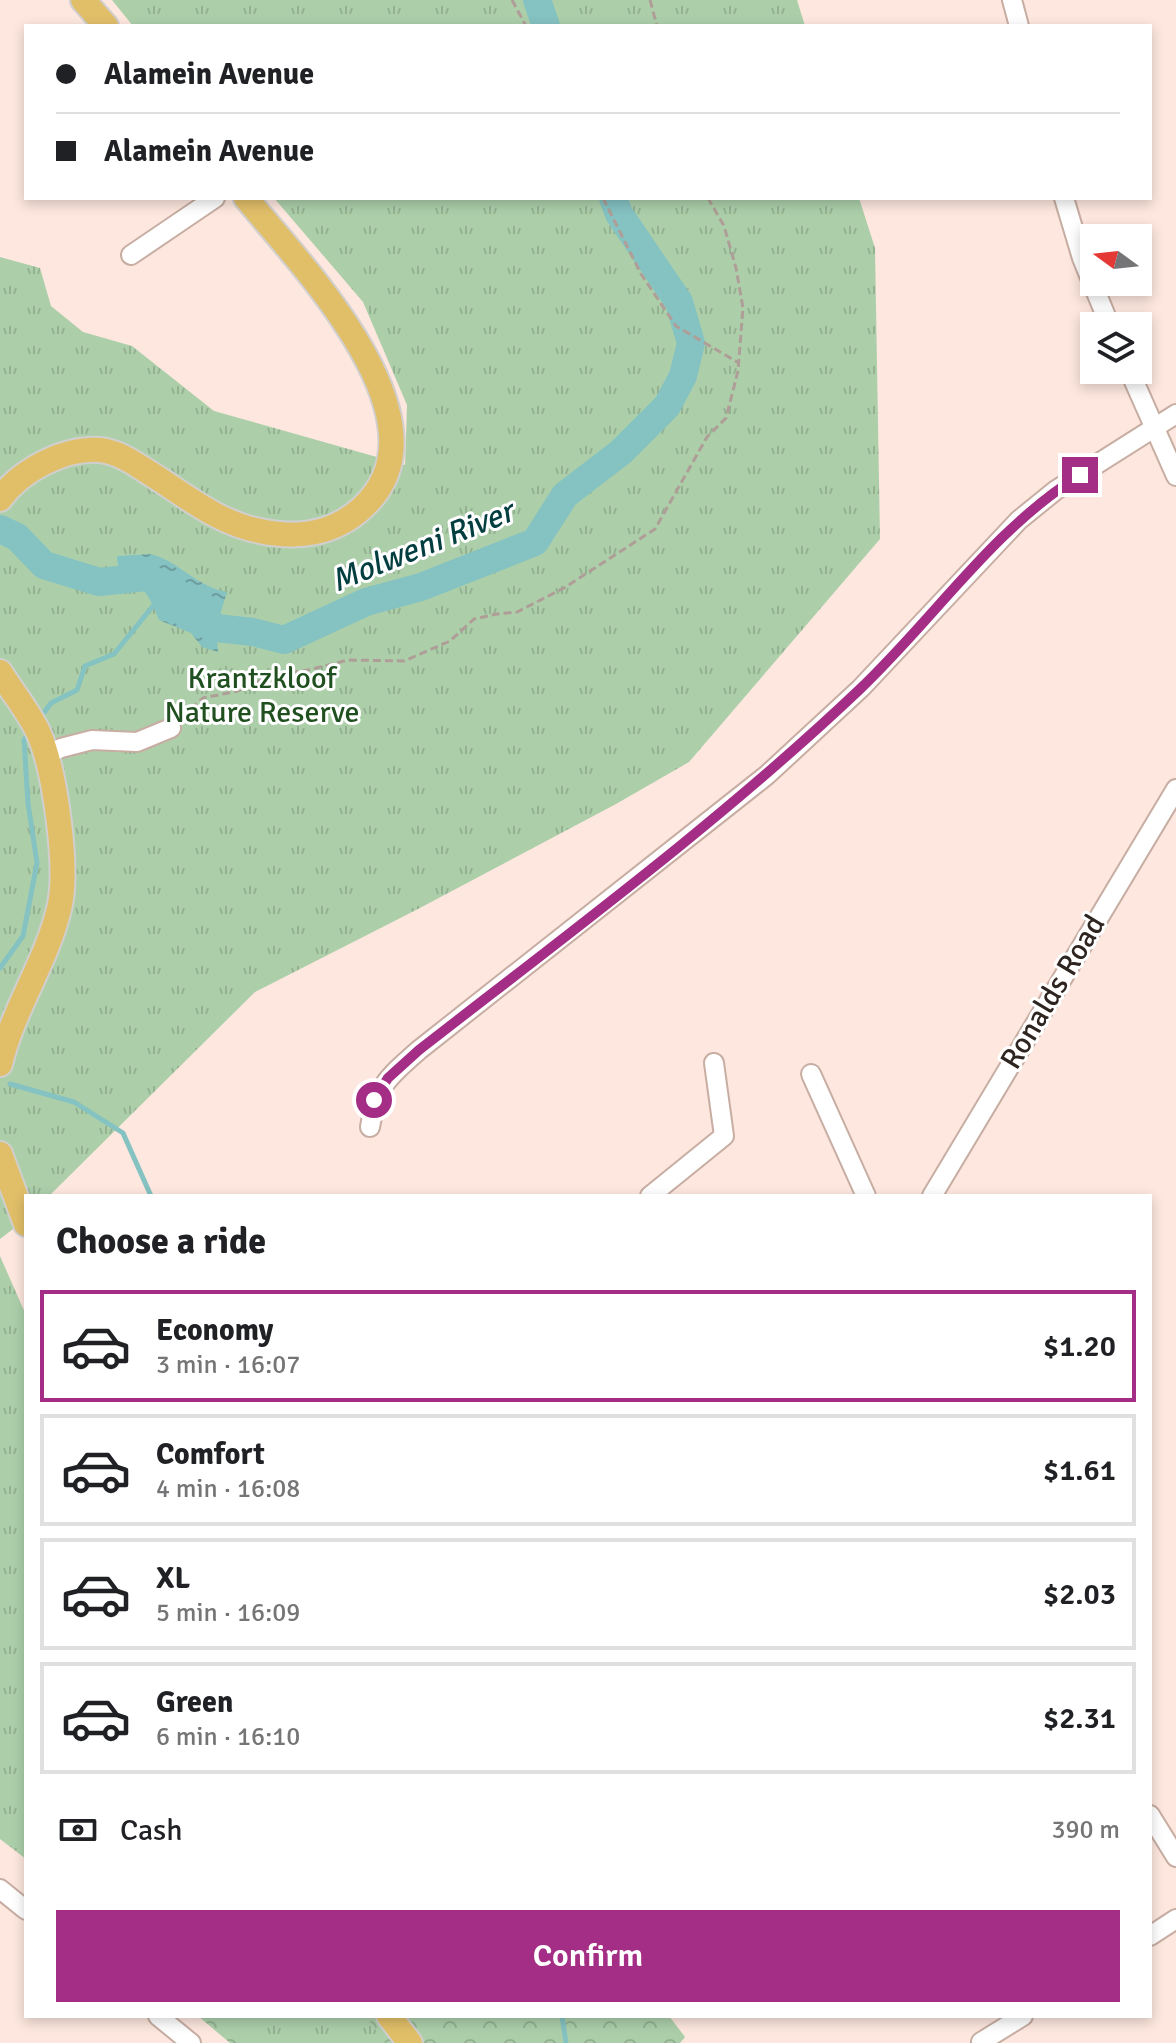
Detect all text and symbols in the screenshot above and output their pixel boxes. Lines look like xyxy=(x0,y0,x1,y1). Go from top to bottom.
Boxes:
text: Alamein Avenue xyxy=(104,56,314,93)
text: Alamein Avenue xyxy=(104,133,314,170)
north arrow xyxy=(1080,224,1152,296)
map controls xyxy=(1080,224,1152,384)
button: layers xyxy=(1080,312,1152,384)
route end xyxy=(1062,457,1098,493)
water label: Molweni River xyxy=(325,490,523,600)
park label: Krantzkloof Nature Reserve xyxy=(164,660,360,731)
street label: Ronalds Road xyxy=(993,908,1113,1076)
route start xyxy=(356,1082,392,1118)
text: Choose a ride xyxy=(56,1219,266,1264)
icon: car xyxy=(60,1310,132,1382)
text: Economy xyxy=(156,1312,273,1349)
text: $1.20 xyxy=(1043,1328,1116,1365)
text: 3 min · 16:07 xyxy=(156,1349,300,1381)
icon: car xyxy=(60,1434,132,1506)
text: Comfort xyxy=(156,1436,265,1473)
text: $1.61 xyxy=(1043,1452,1116,1489)
text: 4 min · 16:08 xyxy=(156,1473,300,1505)
icon: car xyxy=(60,1558,132,1630)
text: XL xyxy=(156,1560,190,1597)
text: $2.03 xyxy=(1043,1576,1116,1613)
text: 5 min · 16:09 xyxy=(156,1597,300,1629)
icon: car xyxy=(60,1682,132,1754)
text: Green xyxy=(156,1684,233,1721)
text: $2.31 xyxy=(1043,1700,1116,1737)
text: 6 min · 16:10 xyxy=(156,1721,300,1753)
icon: cash xyxy=(56,1808,100,1852)
text: Cash xyxy=(120,1812,183,1849)
text: 390 m xyxy=(1051,1814,1120,1846)
button: Confirm xyxy=(56,1910,1120,2002)

